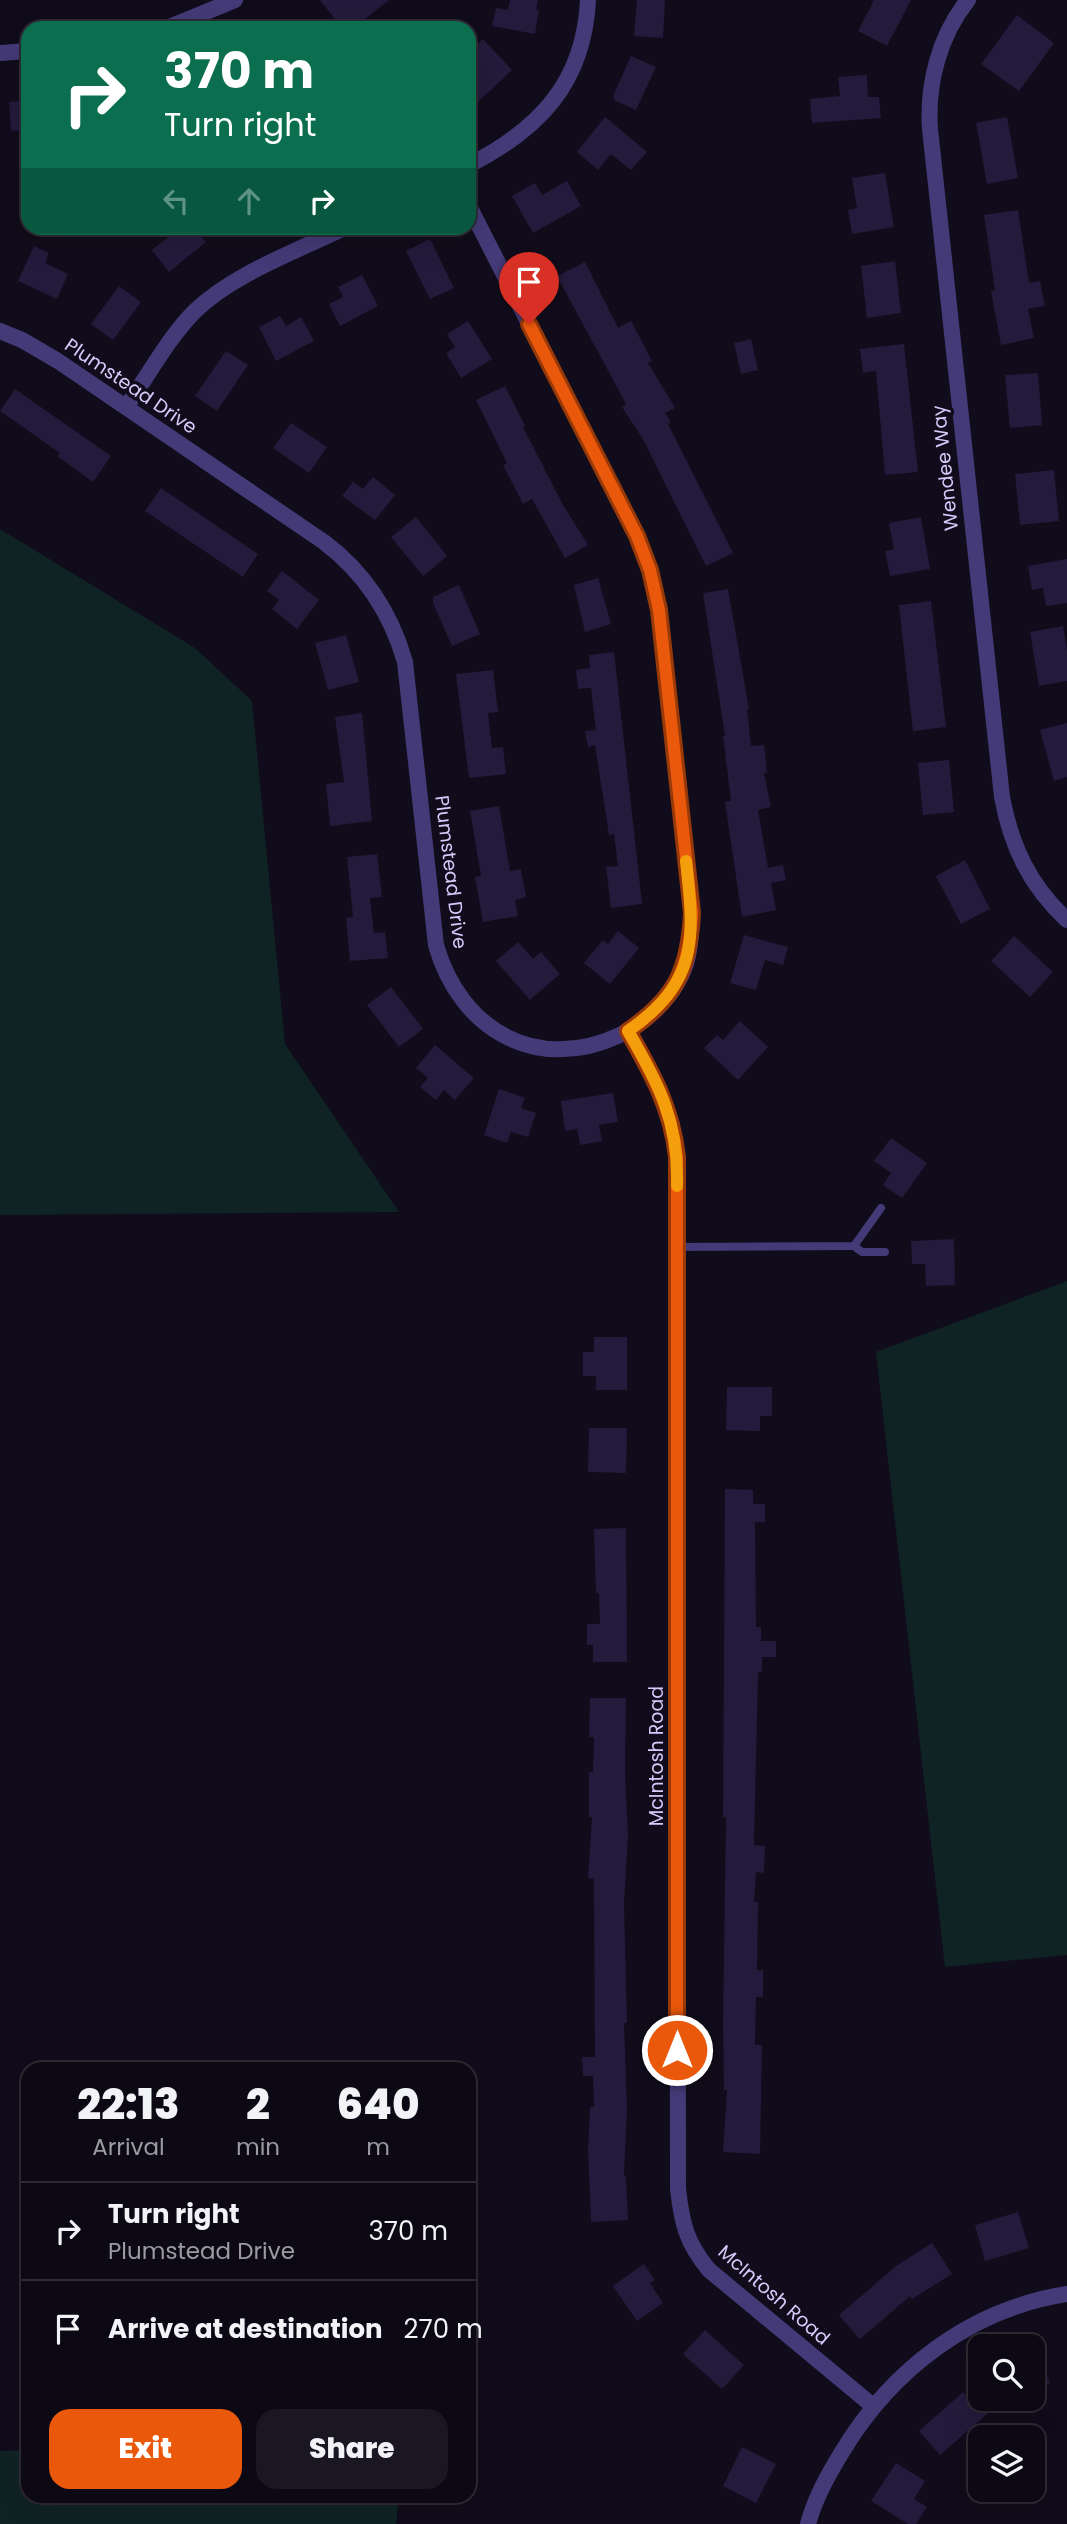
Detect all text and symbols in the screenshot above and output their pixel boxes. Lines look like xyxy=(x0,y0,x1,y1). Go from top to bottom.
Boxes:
text: 370 m xyxy=(164,37,314,105)
icon: right xyxy=(49,49,140,140)
text: Turn right xyxy=(164,102,316,147)
icon: left xyxy=(157,182,195,220)
icon: ahead xyxy=(230,182,268,220)
icon: right xyxy=(303,182,341,220)
pin xyxy=(499,252,559,324)
icon: arrive xyxy=(510,263,548,301)
street label: Plumstead Drive xyxy=(59,332,203,440)
street label: Wendee Way xyxy=(925,404,965,532)
street label: Plumstead Drive xyxy=(428,794,474,950)
street label: McIntosh Road xyxy=(643,1686,670,1826)
position arrow xyxy=(640,2013,714,2087)
text: 22:13 xyxy=(77,2075,180,2134)
text: 2 xyxy=(246,2075,270,2134)
text: 640 xyxy=(336,2075,420,2134)
text: Arrival xyxy=(92,2131,165,2163)
text: min xyxy=(236,2131,280,2163)
text: m xyxy=(366,2131,390,2163)
text: Turn right xyxy=(108,2196,240,2232)
icon: right xyxy=(49,2212,87,2250)
text: 370 m xyxy=(368,2213,448,2249)
text: Plumstead Drive xyxy=(108,2235,295,2267)
street label: McIntosh Road xyxy=(712,2239,836,2351)
icon: arrive xyxy=(49,2310,87,2348)
text: Arrive at destination xyxy=(108,2311,383,2347)
text: 270 m xyxy=(404,2311,483,2347)
map controls xyxy=(968,2334,1045,2502)
button: search xyxy=(968,2334,1045,2411)
button: Exit xyxy=(49,2409,242,2489)
button: Share xyxy=(256,2409,448,2489)
button: layers xyxy=(968,2425,1045,2502)

